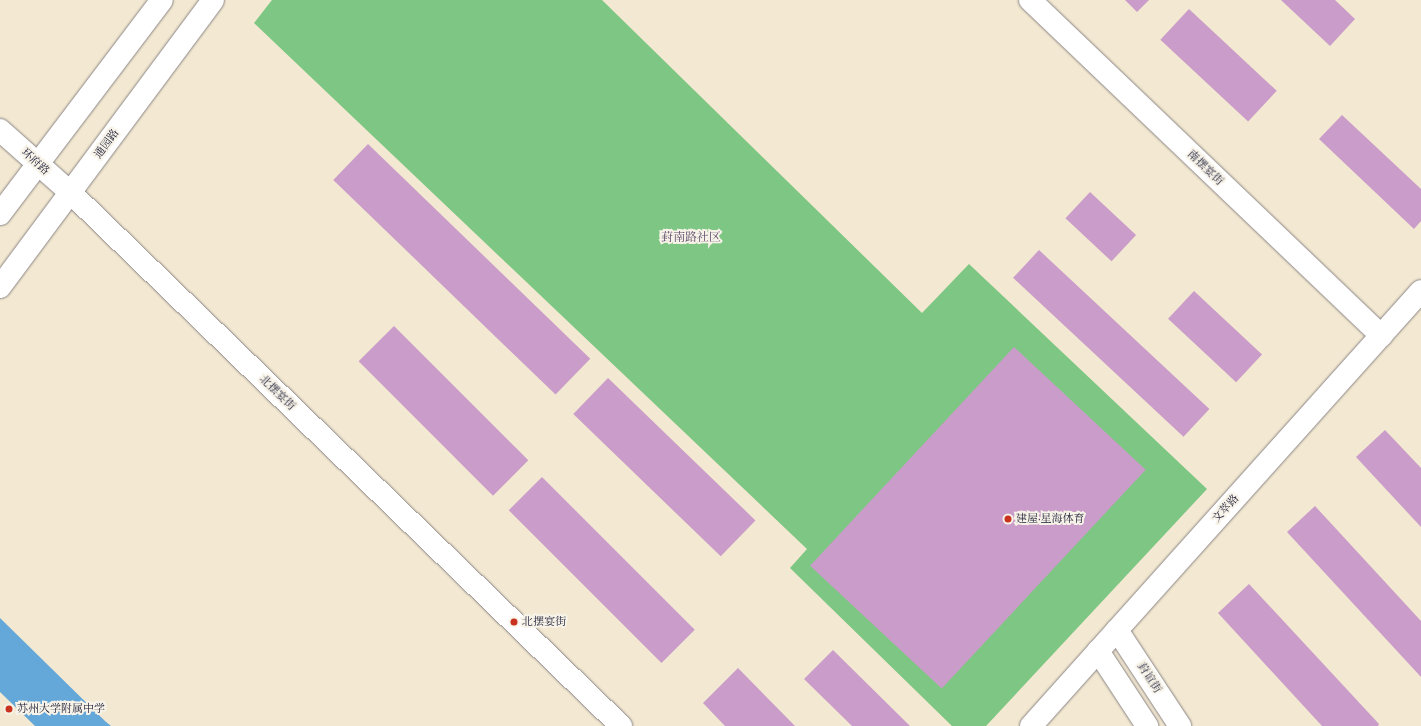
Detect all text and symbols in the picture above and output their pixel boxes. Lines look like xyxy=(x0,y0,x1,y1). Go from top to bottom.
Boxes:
street label: 通园路 xyxy=(92,127,122,161)
street label: 环府路 xyxy=(18,146,52,178)
street label: 南摆宴街 xyxy=(1185,148,1225,188)
district label: 葑南路社区 xyxy=(661,231,721,245)
street label: 北摆宴街 xyxy=(257,373,297,413)
street label: 文萃路 xyxy=(1210,492,1242,526)
place label: 建屋·星海体育 xyxy=(1016,512,1085,526)
marker: 建屋·星海体育 xyxy=(1003,514,1013,524)
place label: 北摆宴街 xyxy=(522,615,566,629)
marker: 北摆宴街 xyxy=(509,617,519,627)
street label: 葑谊街 xyxy=(1134,661,1164,695)
place label: 苏州大学附属中学 xyxy=(17,702,105,716)
marker: 苏州大学附属中学 xyxy=(4,704,14,714)

